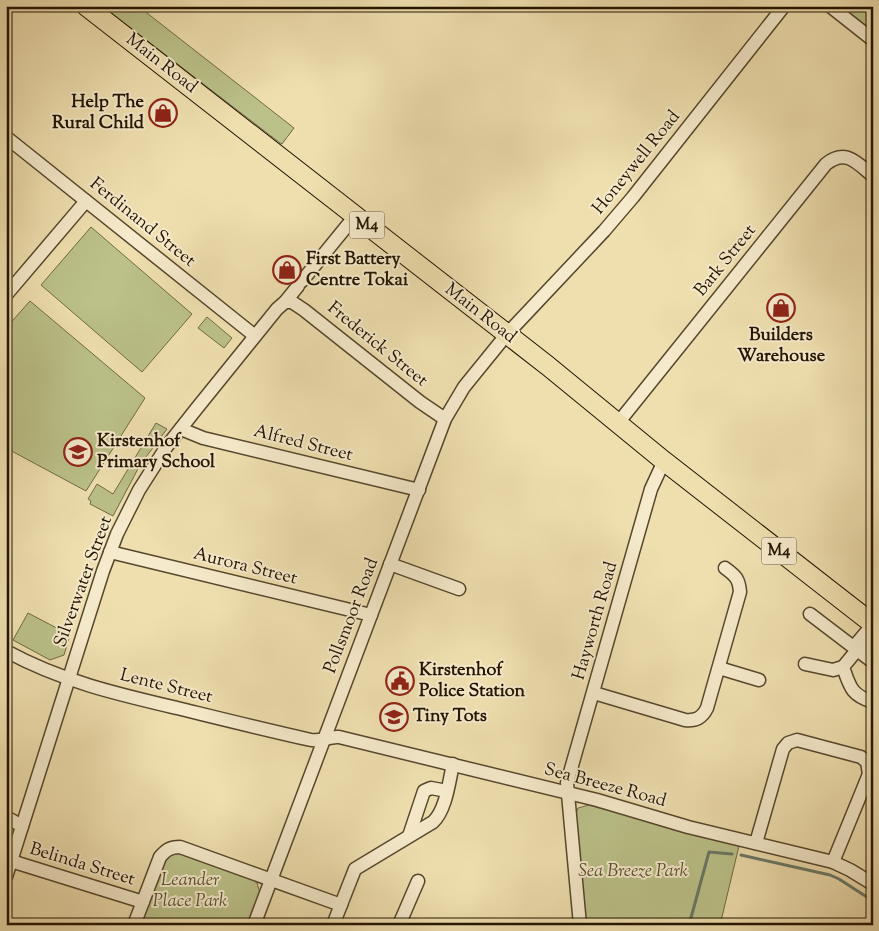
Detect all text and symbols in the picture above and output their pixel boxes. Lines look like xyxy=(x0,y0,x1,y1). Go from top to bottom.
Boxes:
street label: Main Road xyxy=(120,28,202,100)
place label: Help The Rural Child xyxy=(52,90,145,137)
shop icon: Help The Rural Child xyxy=(148,98,178,128)
street label: Honeywell Road xyxy=(587,105,687,221)
street label: Ferdinand Street xyxy=(83,172,201,274)
road number: M4 xyxy=(350,212,384,238)
street label: Bark Street xyxy=(689,219,763,303)
place label: First Battery Centre Tokai xyxy=(306,247,409,294)
shop icon: First Battery Centre Tokai xyxy=(272,255,302,285)
street label: Main Road xyxy=(439,278,521,350)
shop icon: Builders Warehouse xyxy=(766,293,796,323)
street label: Frederick Street xyxy=(321,296,433,394)
place label: Builders Warehouse xyxy=(737,323,826,370)
street label: Alfred Street xyxy=(251,419,355,469)
place label: Kirstenhof Primary School xyxy=(97,429,216,476)
school or university icon: Kirstenhof Primary School xyxy=(63,437,93,467)
street label: Silverwater Street xyxy=(48,513,120,651)
road number: M4 xyxy=(762,538,796,564)
street label: Aurora Street xyxy=(190,542,300,592)
street label: Pollsmoor Road xyxy=(318,555,386,677)
street label: Hayworth Road xyxy=(567,559,625,683)
place label: Kirstenhof Police Station xyxy=(419,658,526,705)
street label: Lente Street xyxy=(117,663,215,711)
public building icon: Kirstenhof Police Station xyxy=(385,666,415,696)
school or university icon: Tiny Tots xyxy=(379,702,409,732)
place label: Tiny Tots xyxy=(413,704,487,730)
street label: Sea Breeze Road xyxy=(541,757,669,815)
street label: Belinda Street xyxy=(26,837,138,893)
park label: Sea Breeze Park xyxy=(578,859,688,885)
park label: Leander Place Park xyxy=(153,868,227,915)

